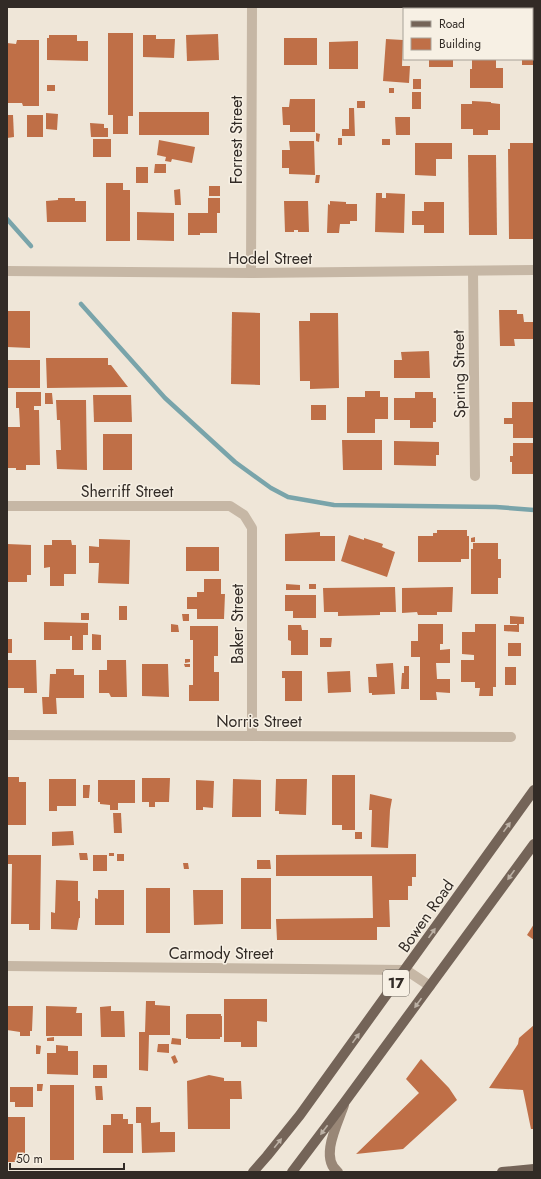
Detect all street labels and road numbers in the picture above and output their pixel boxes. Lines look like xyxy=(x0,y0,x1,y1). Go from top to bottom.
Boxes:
street label: Forrest Street xyxy=(225,96,248,184)
street label: Hodel Street xyxy=(228,247,312,270)
street label: Spring Street xyxy=(447,330,471,418)
street label: Sherriff Street xyxy=(81,480,173,503)
street label: Baker Street xyxy=(226,584,249,664)
street label: Norris Street xyxy=(216,710,302,733)
street label: Bowen Road xyxy=(392,875,460,957)
street label: Carmody Street xyxy=(169,942,273,965)
road number: 17 xyxy=(383,970,409,996)

